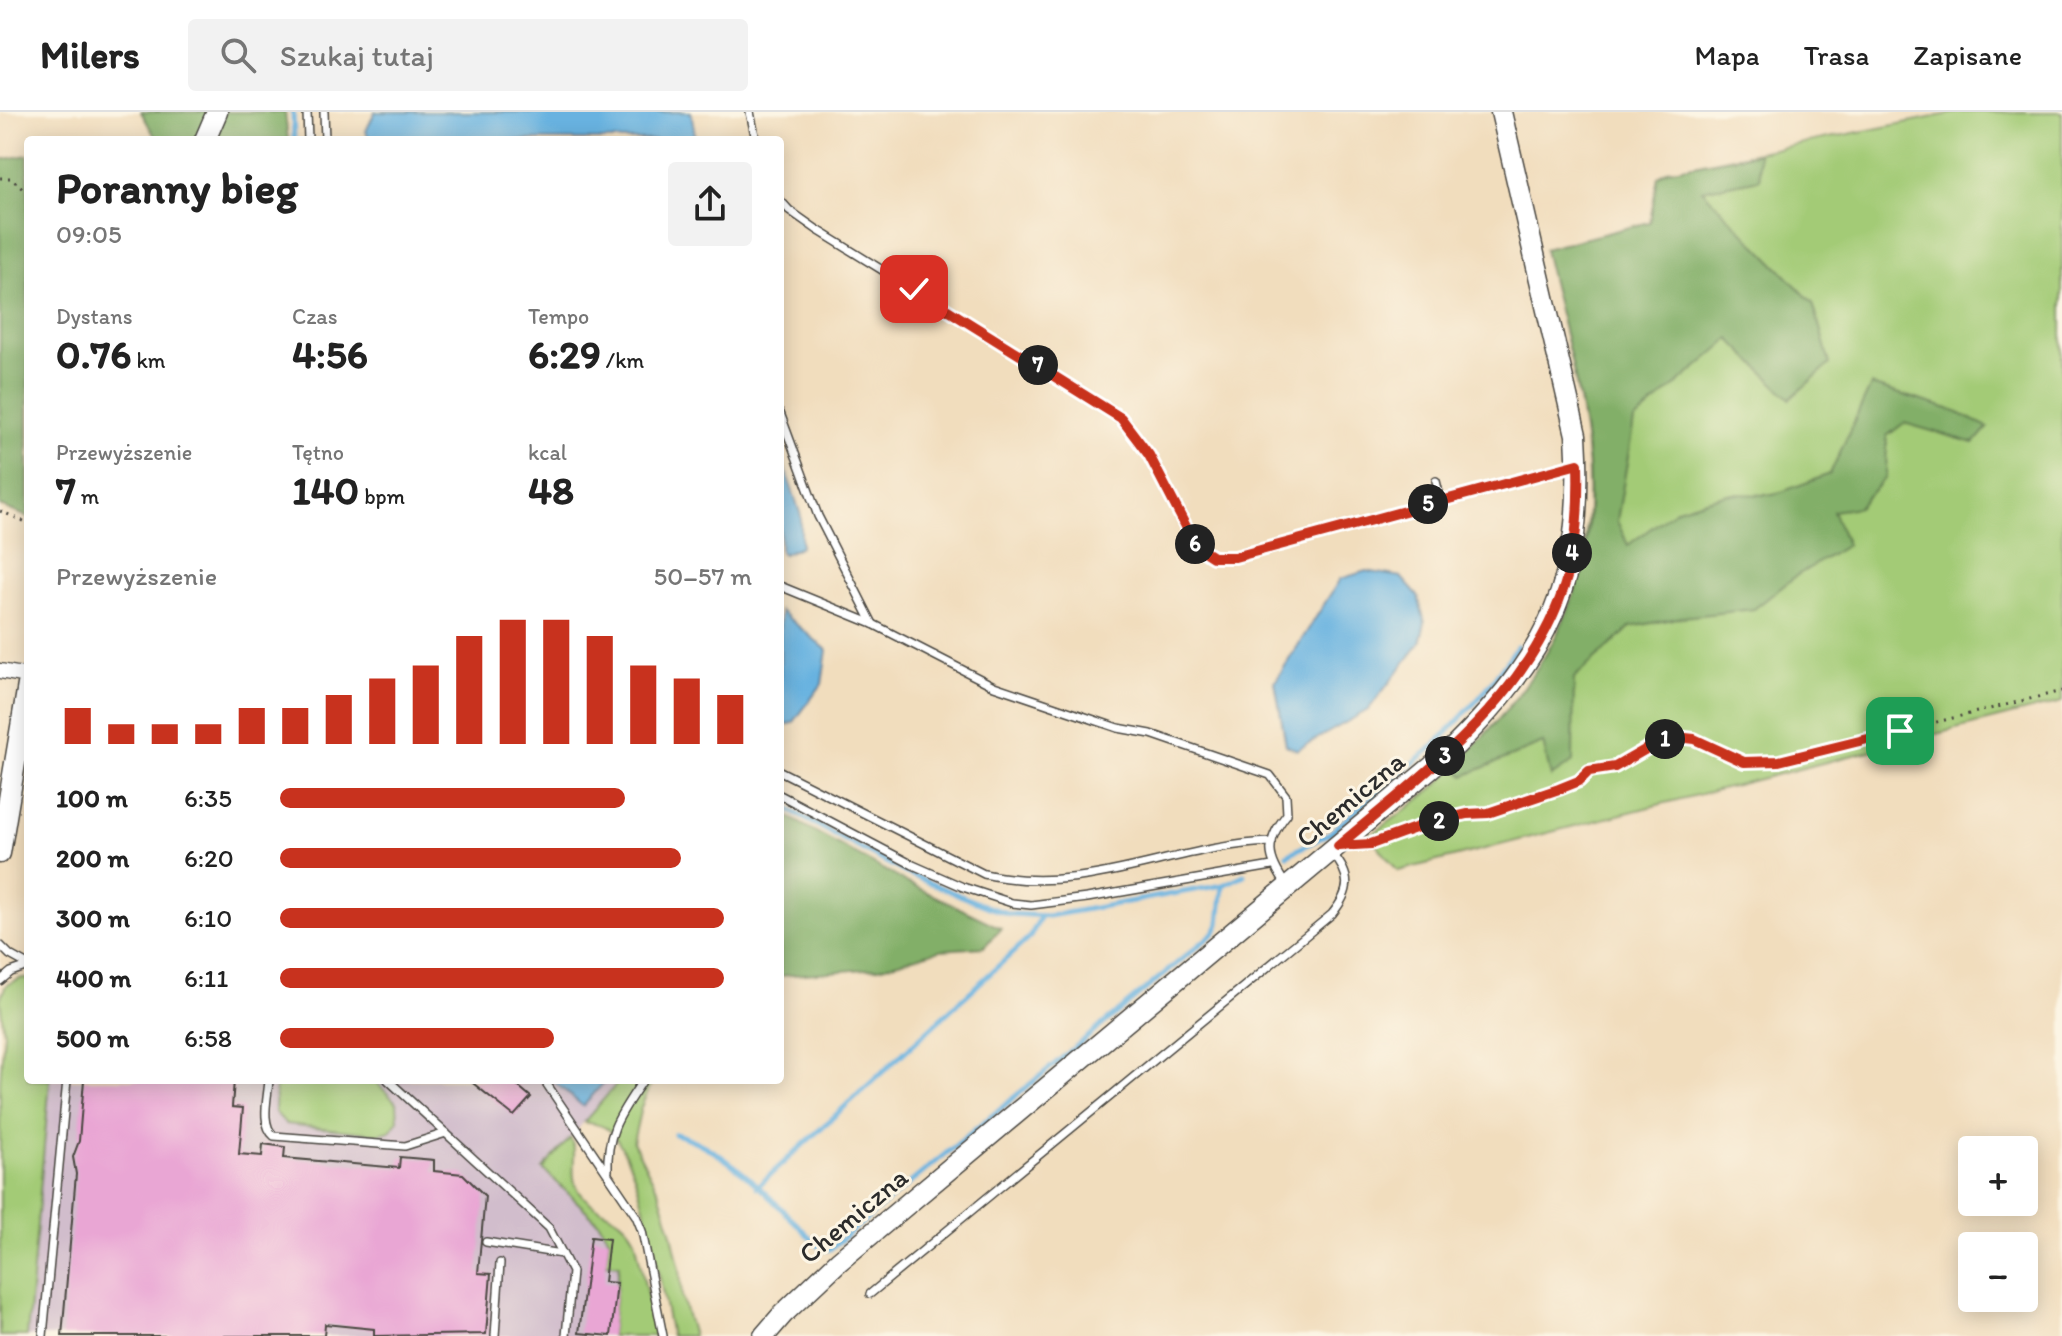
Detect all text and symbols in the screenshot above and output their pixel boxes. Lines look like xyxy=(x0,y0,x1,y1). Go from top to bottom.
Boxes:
search box xyxy=(188,19,748,91)
text: Milers xyxy=(40,32,140,78)
icon: search xyxy=(216,33,260,77)
text: Szukaj tutaj xyxy=(280,37,434,74)
text: Mapa xyxy=(1694,38,1760,72)
text: Trasa xyxy=(1804,38,1869,72)
text: Zapisane xyxy=(1913,38,2022,72)
text: Poranny bieg xyxy=(56,161,298,214)
button: share xyxy=(668,162,752,246)
text: 09:05 xyxy=(56,218,122,250)
pin xyxy=(880,255,948,323)
icon: check xyxy=(892,267,936,311)
text: Dystans xyxy=(56,303,133,330)
text: Czas xyxy=(292,303,338,330)
text: Tempo xyxy=(528,303,589,330)
text: 0.76 xyxy=(56,330,131,378)
text: 4:56 xyxy=(292,330,368,378)
text: 6:29 xyxy=(528,330,601,378)
pin: 7 xyxy=(1018,345,1058,385)
text: km xyxy=(131,347,166,374)
text: /km xyxy=(601,347,644,374)
text: 7 xyxy=(1033,351,1043,378)
text: Przewyższenie xyxy=(56,439,192,466)
text: Tętno xyxy=(292,439,344,466)
text: kcal xyxy=(528,439,567,466)
text: 7 xyxy=(56,466,76,514)
text: 140 xyxy=(292,466,359,514)
text: 48 xyxy=(528,466,574,514)
text: m xyxy=(76,483,99,510)
text: bpm xyxy=(359,483,405,510)
pin: 5 xyxy=(1408,484,1448,524)
text: 5 xyxy=(1422,490,1434,517)
pin: 6 xyxy=(1175,524,1215,564)
text: 6 xyxy=(1189,530,1201,557)
pin: 4 xyxy=(1552,533,1592,573)
text: 4 xyxy=(1565,539,1579,566)
text: Przewyższenie xyxy=(56,560,217,592)
text: 50–57 m xyxy=(654,560,752,592)
pin xyxy=(1866,697,1934,765)
icon: arrive xyxy=(1878,709,1922,753)
pin: 1 xyxy=(1645,719,1685,759)
text: 1 xyxy=(1660,725,1670,752)
pin: 3 xyxy=(1425,736,1465,776)
text: 3 xyxy=(1439,742,1451,769)
street label: Chemiczna xyxy=(1289,743,1412,854)
text: 100 m xyxy=(56,782,128,814)
text: 6:35 xyxy=(184,782,232,814)
pin: 2 xyxy=(1419,801,1459,841)
text: 2 xyxy=(1433,807,1445,834)
text: 200 m xyxy=(56,842,129,874)
text: 6:20 xyxy=(184,842,234,874)
text: 300 m xyxy=(56,902,130,934)
text: 6:10 xyxy=(184,902,232,934)
text: 400 m xyxy=(56,962,131,994)
text: 6:11 xyxy=(184,962,228,994)
text: 500 m xyxy=(56,1022,129,1054)
text: 6:58 xyxy=(184,1022,232,1054)
map controls xyxy=(1958,1136,2038,1312)
button: + xyxy=(1958,1136,2038,1216)
street label: Chemiczna xyxy=(792,1159,915,1270)
button: − xyxy=(1958,1232,2038,1312)

